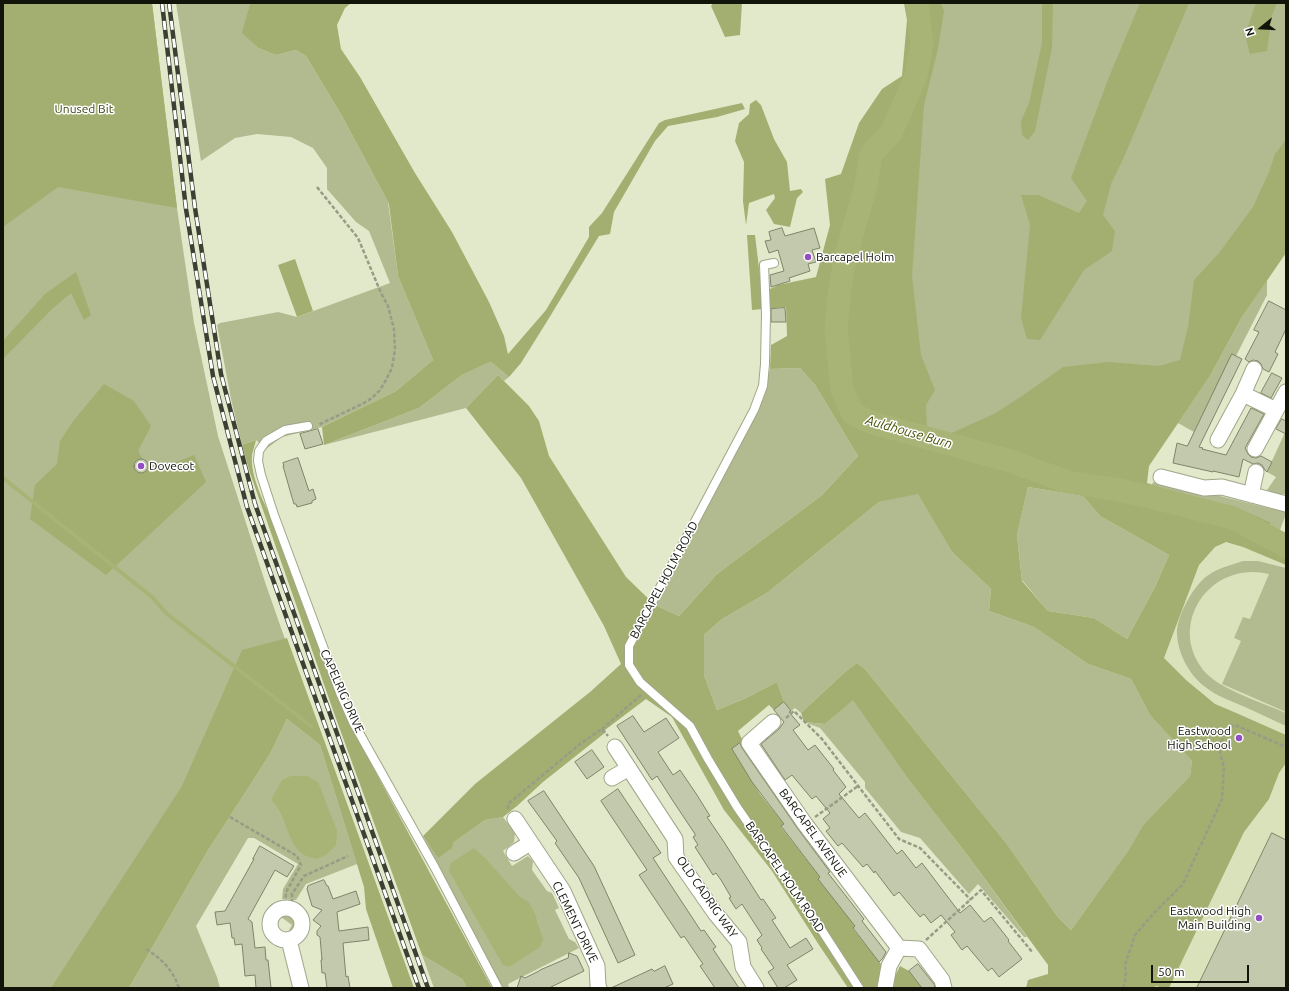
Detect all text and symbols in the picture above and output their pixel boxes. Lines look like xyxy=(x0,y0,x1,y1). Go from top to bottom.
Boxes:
north arrow xyxy=(1241,8,1281,48)
text: N xyxy=(1243,26,1257,37)
park label: Unused Bit xyxy=(55,102,113,116)
place label: Barcapel Holm xyxy=(816,250,894,264)
marker: Barcapel Holm xyxy=(803,252,813,262)
water label: Auldhouse Burn xyxy=(864,412,954,452)
place label: Dovecot xyxy=(149,459,194,473)
marker: Dovecot xyxy=(136,461,146,471)
street label: BARCAPEL HOLM ROAD xyxy=(627,519,701,641)
street label: CAPELRIG DRIVE xyxy=(317,647,367,735)
place label: Eastwood High School xyxy=(1167,724,1231,752)
marker: Eastwood High School xyxy=(1234,733,1244,743)
street label: BARCAPEL AVENUE xyxy=(776,786,850,880)
street label: BARCAPEL HOLM ROAD xyxy=(742,819,828,935)
street label: OLD CADRIG WAY xyxy=(673,853,741,941)
street label: CLEMENT DRIVE xyxy=(549,879,601,965)
place label: Eastwood High Main Building xyxy=(1170,904,1251,932)
marker: Eastwood High Main Building xyxy=(1254,913,1264,923)
scale bar xyxy=(1153,957,1251,983)
text: 50 m xyxy=(1158,965,1185,978)

